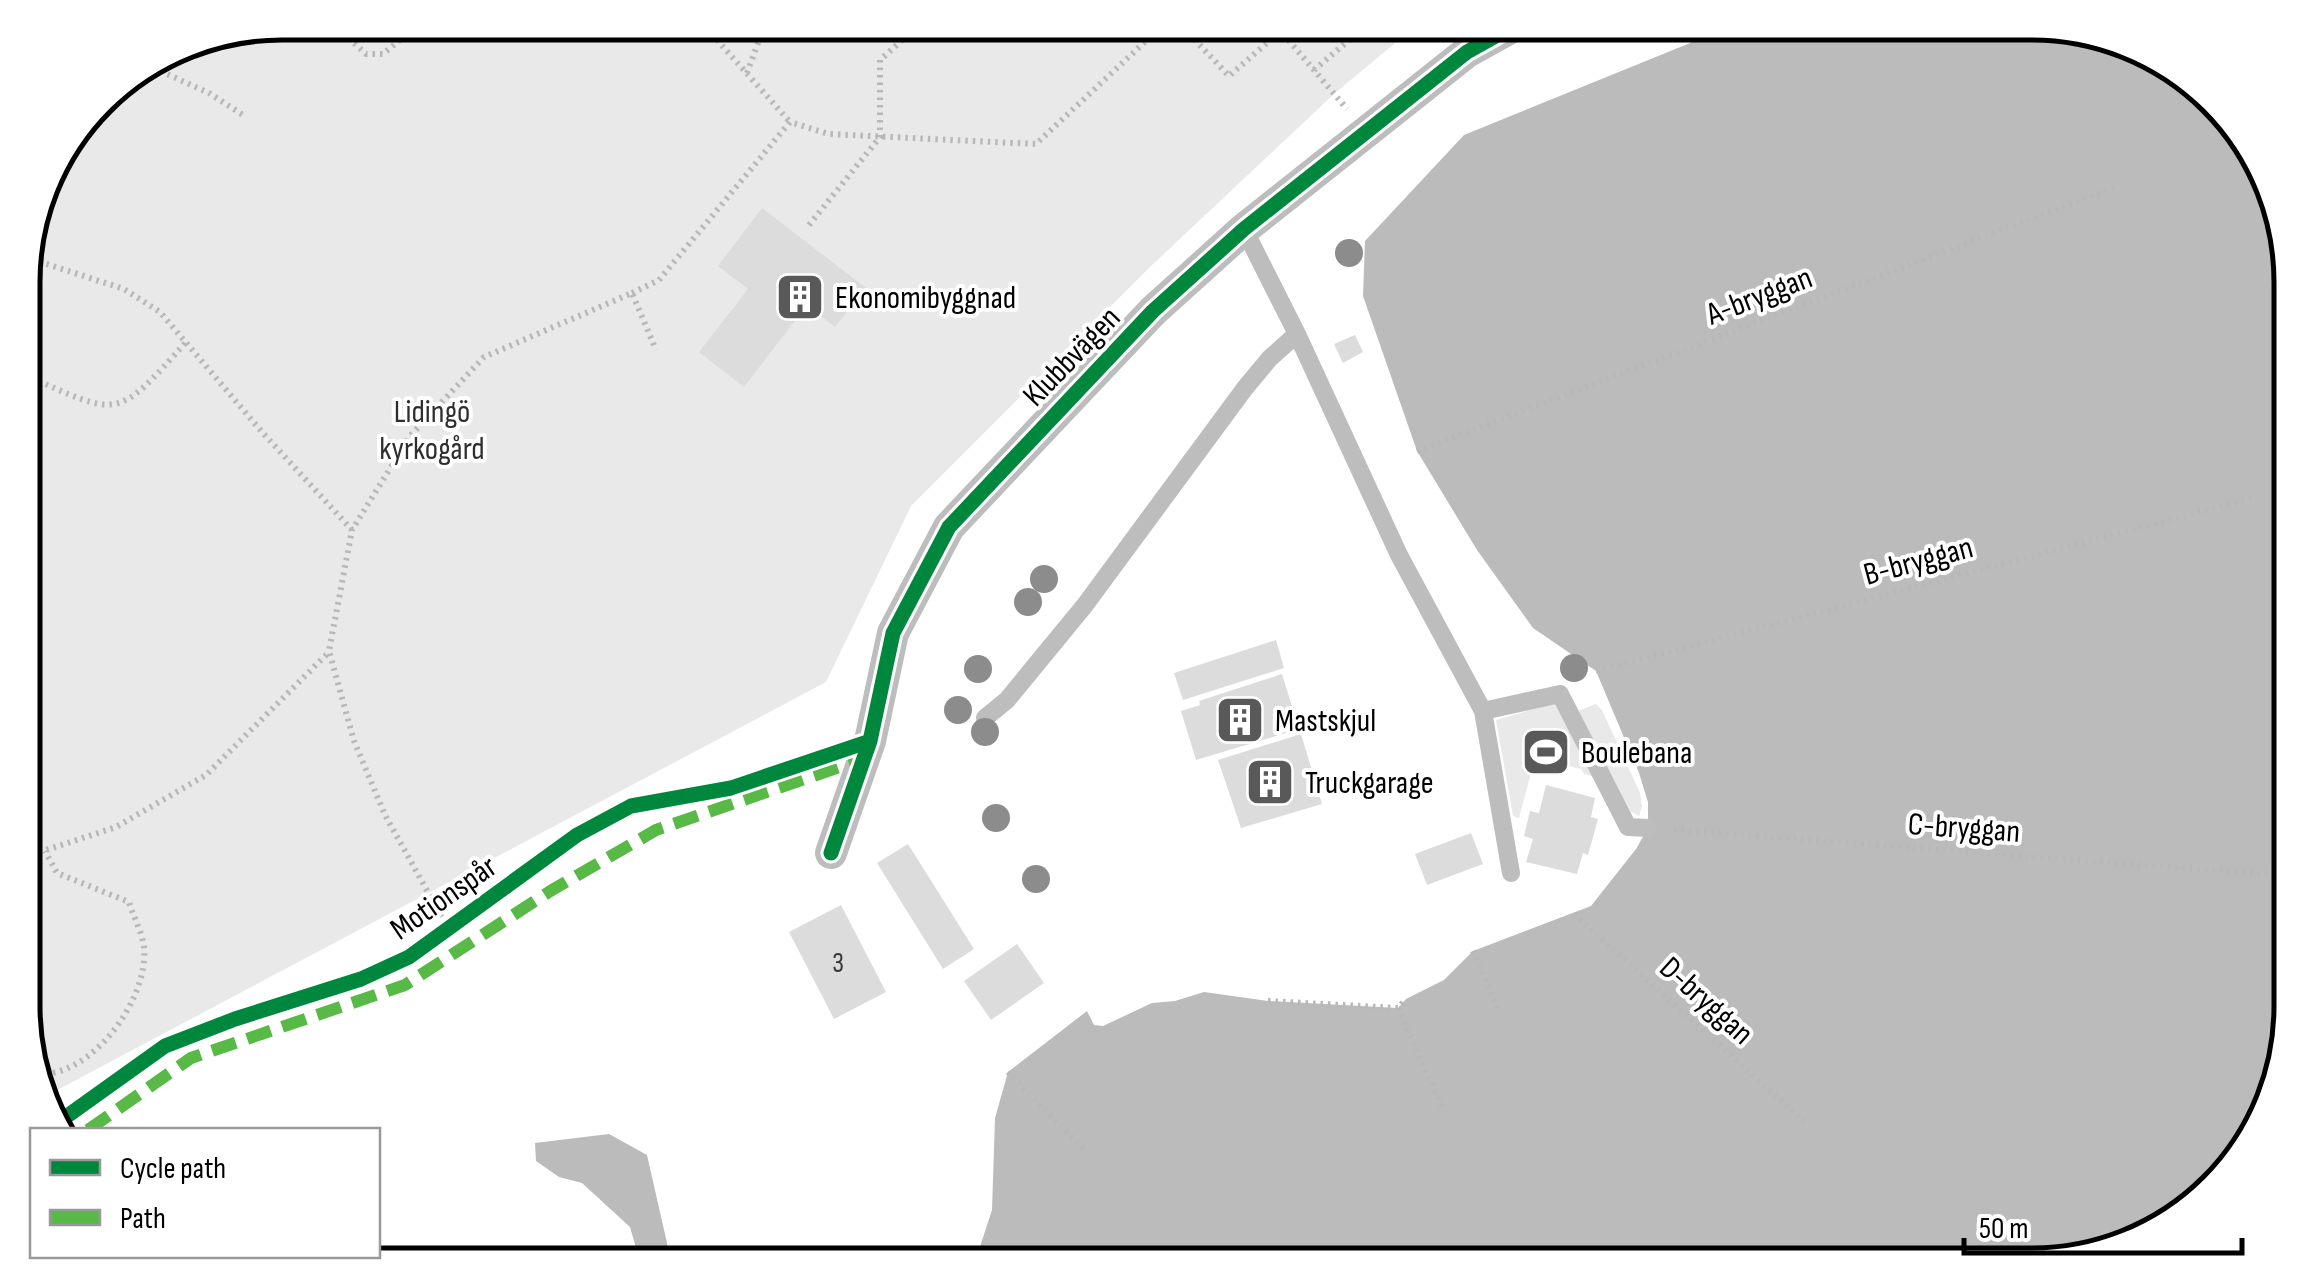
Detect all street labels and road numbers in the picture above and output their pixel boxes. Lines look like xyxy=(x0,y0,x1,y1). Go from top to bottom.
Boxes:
street label: A-bryggan xyxy=(1700,258,1818,335)
street label: Klubbvägen xyxy=(1015,299,1129,415)
street label: B-bryggan xyxy=(1860,528,1977,595)
street label: C-bryggan xyxy=(1906,805,2021,852)
street label: Motionspår xyxy=(383,848,505,949)
street label: D-bryggan xyxy=(1651,949,1761,1053)

